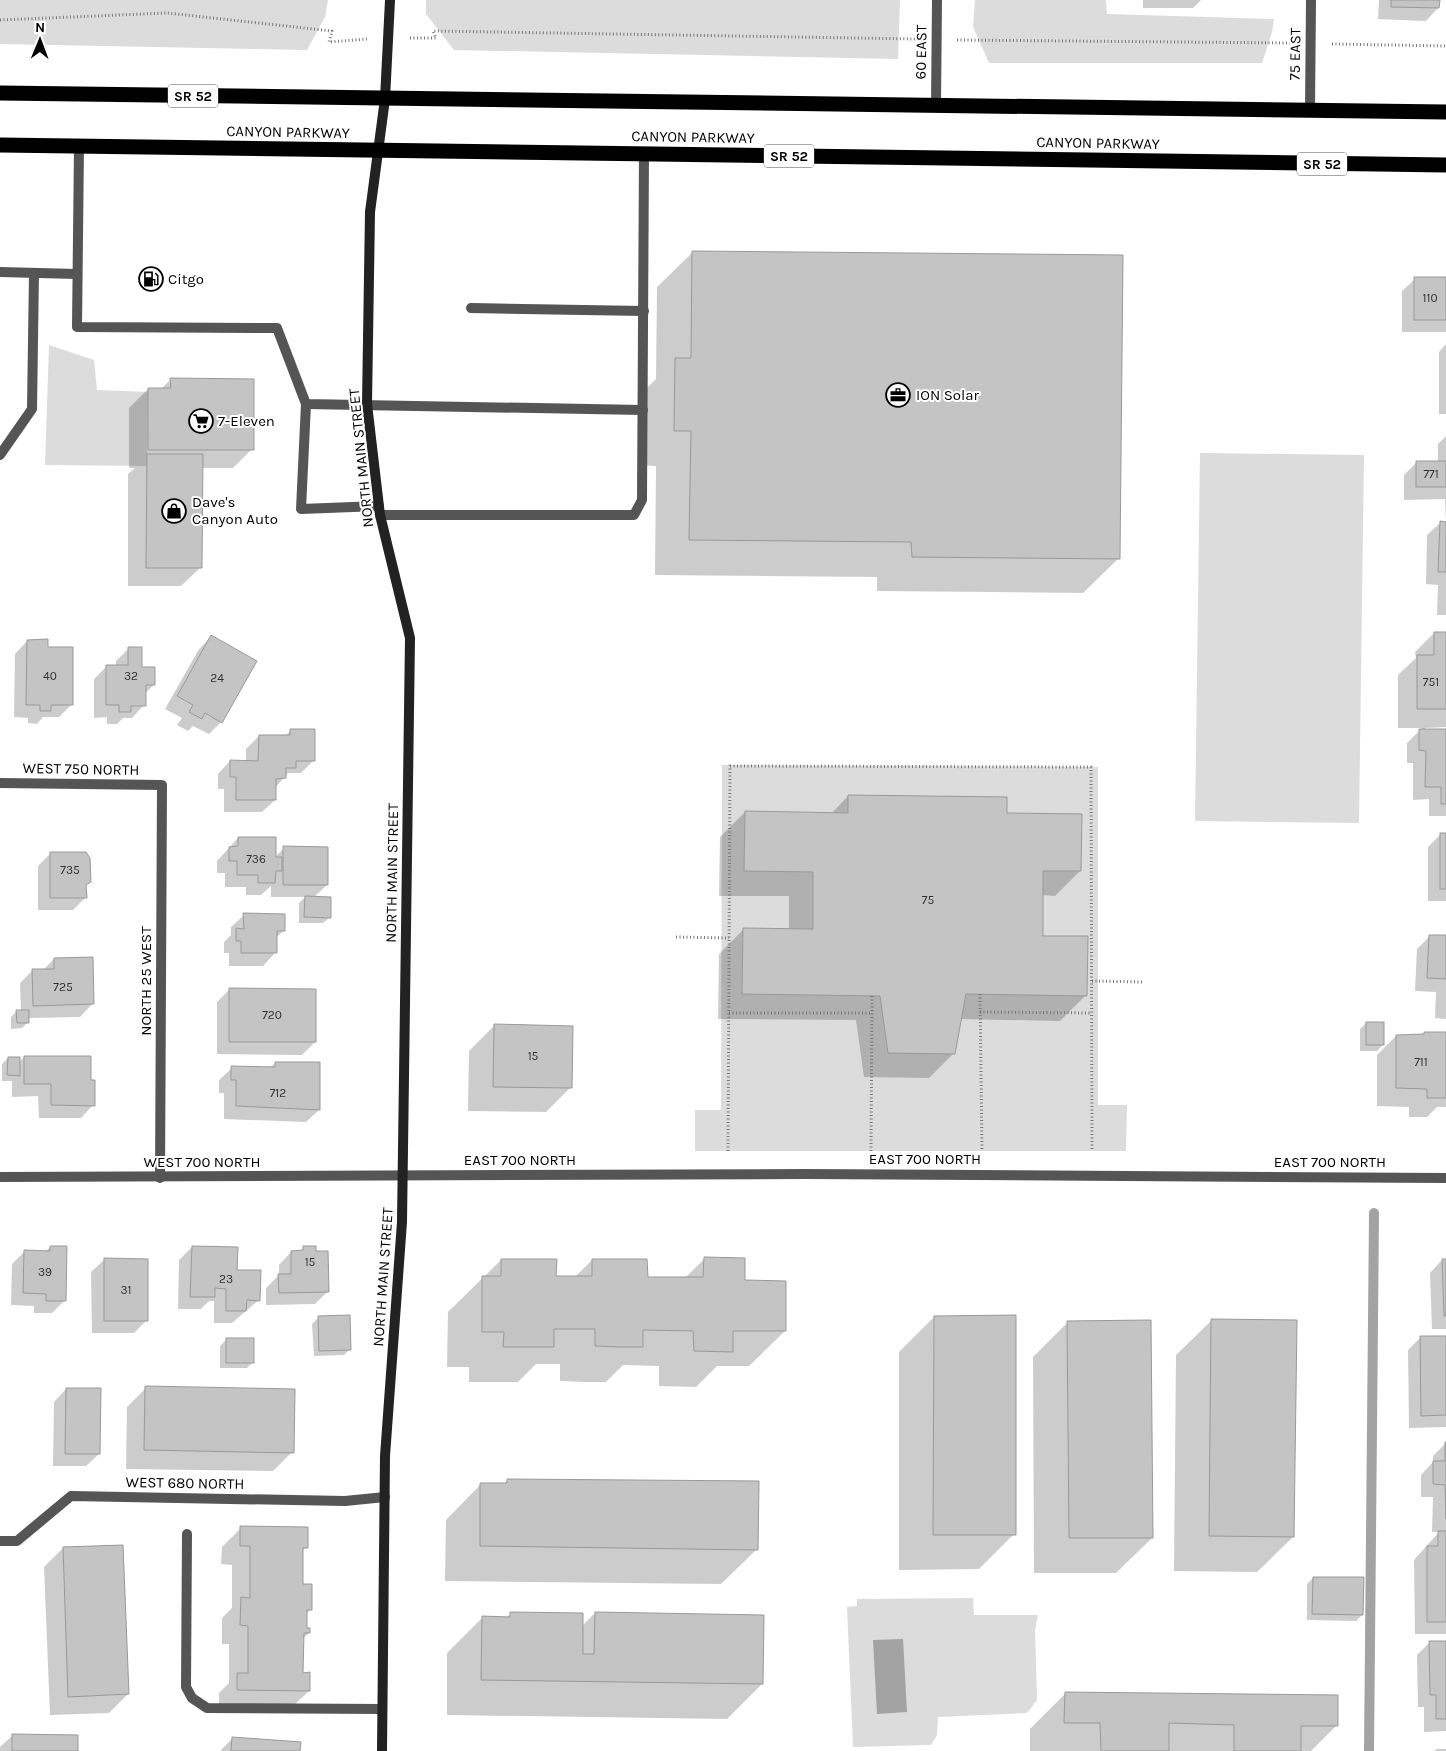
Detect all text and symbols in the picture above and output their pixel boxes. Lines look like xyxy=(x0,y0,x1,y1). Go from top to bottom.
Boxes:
north arrow xyxy=(15,15,65,65)
text: N xyxy=(35,19,45,36)
street label: 60 EAST xyxy=(912,24,930,79)
street label: 75 EAST xyxy=(1286,27,1304,81)
road number: SR 52 xyxy=(168,84,218,108)
street label: CANYON PARKWAY xyxy=(226,122,351,142)
street label: CANYON PARKWAY xyxy=(631,127,756,147)
street label: CANYON PARKWAY xyxy=(1036,133,1161,153)
road number: SR 52 xyxy=(764,144,814,168)
road number: SR 52 xyxy=(1297,152,1347,175)
fuel station icon: Citgo xyxy=(138,266,164,292)
place label: Citgo xyxy=(168,270,204,288)
house number: 110 xyxy=(1422,291,1438,305)
office icon: ION Solar xyxy=(885,382,911,408)
place label: ION Solar xyxy=(916,386,979,404)
street label: NORTH MAIN STREET xyxy=(345,387,377,528)
supermarket icon: 7-Eleven xyxy=(188,408,214,434)
place label: 7-Eleven xyxy=(218,412,275,430)
house number: 771 xyxy=(1423,467,1439,481)
place label: Dave's Canyon Auto xyxy=(192,493,278,528)
shop icon: Dave's Canyon Auto xyxy=(161,498,187,524)
house number: 40 xyxy=(43,669,57,683)
house number: 32 xyxy=(124,669,138,683)
house number: 24 xyxy=(210,671,224,685)
house number: 751 xyxy=(1423,675,1439,689)
street label: WEST 750 NORTH xyxy=(23,759,139,779)
street label: NORTH MAIN STREET xyxy=(382,803,402,943)
house number: 736 xyxy=(246,852,266,866)
house number: 735 xyxy=(60,863,80,877)
house number: 75 xyxy=(922,893,934,907)
street label: NORTH 25 WEST xyxy=(137,926,155,1036)
house number: 725 xyxy=(53,980,73,994)
house number: 720 xyxy=(262,1008,282,1022)
house number: 15 xyxy=(528,1049,539,1063)
house number: 711 xyxy=(1414,1055,1428,1069)
house number: 712 xyxy=(270,1086,286,1100)
street label: EAST 700 NORTH xyxy=(869,1150,981,1168)
street label: EAST 700 NORTH xyxy=(464,1151,576,1169)
street label: WEST 700 NORTH xyxy=(143,1153,261,1171)
street label: EAST 700 NORTH xyxy=(1274,1153,1386,1171)
street label: NORTH MAIN STREET xyxy=(369,1206,397,1347)
house number: 15 xyxy=(305,1255,316,1269)
house number: 39 xyxy=(38,1265,52,1279)
house number: 23 xyxy=(219,1272,233,1286)
house number: 31 xyxy=(120,1283,132,1297)
street label: WEST 680 NORTH xyxy=(125,1473,245,1493)

